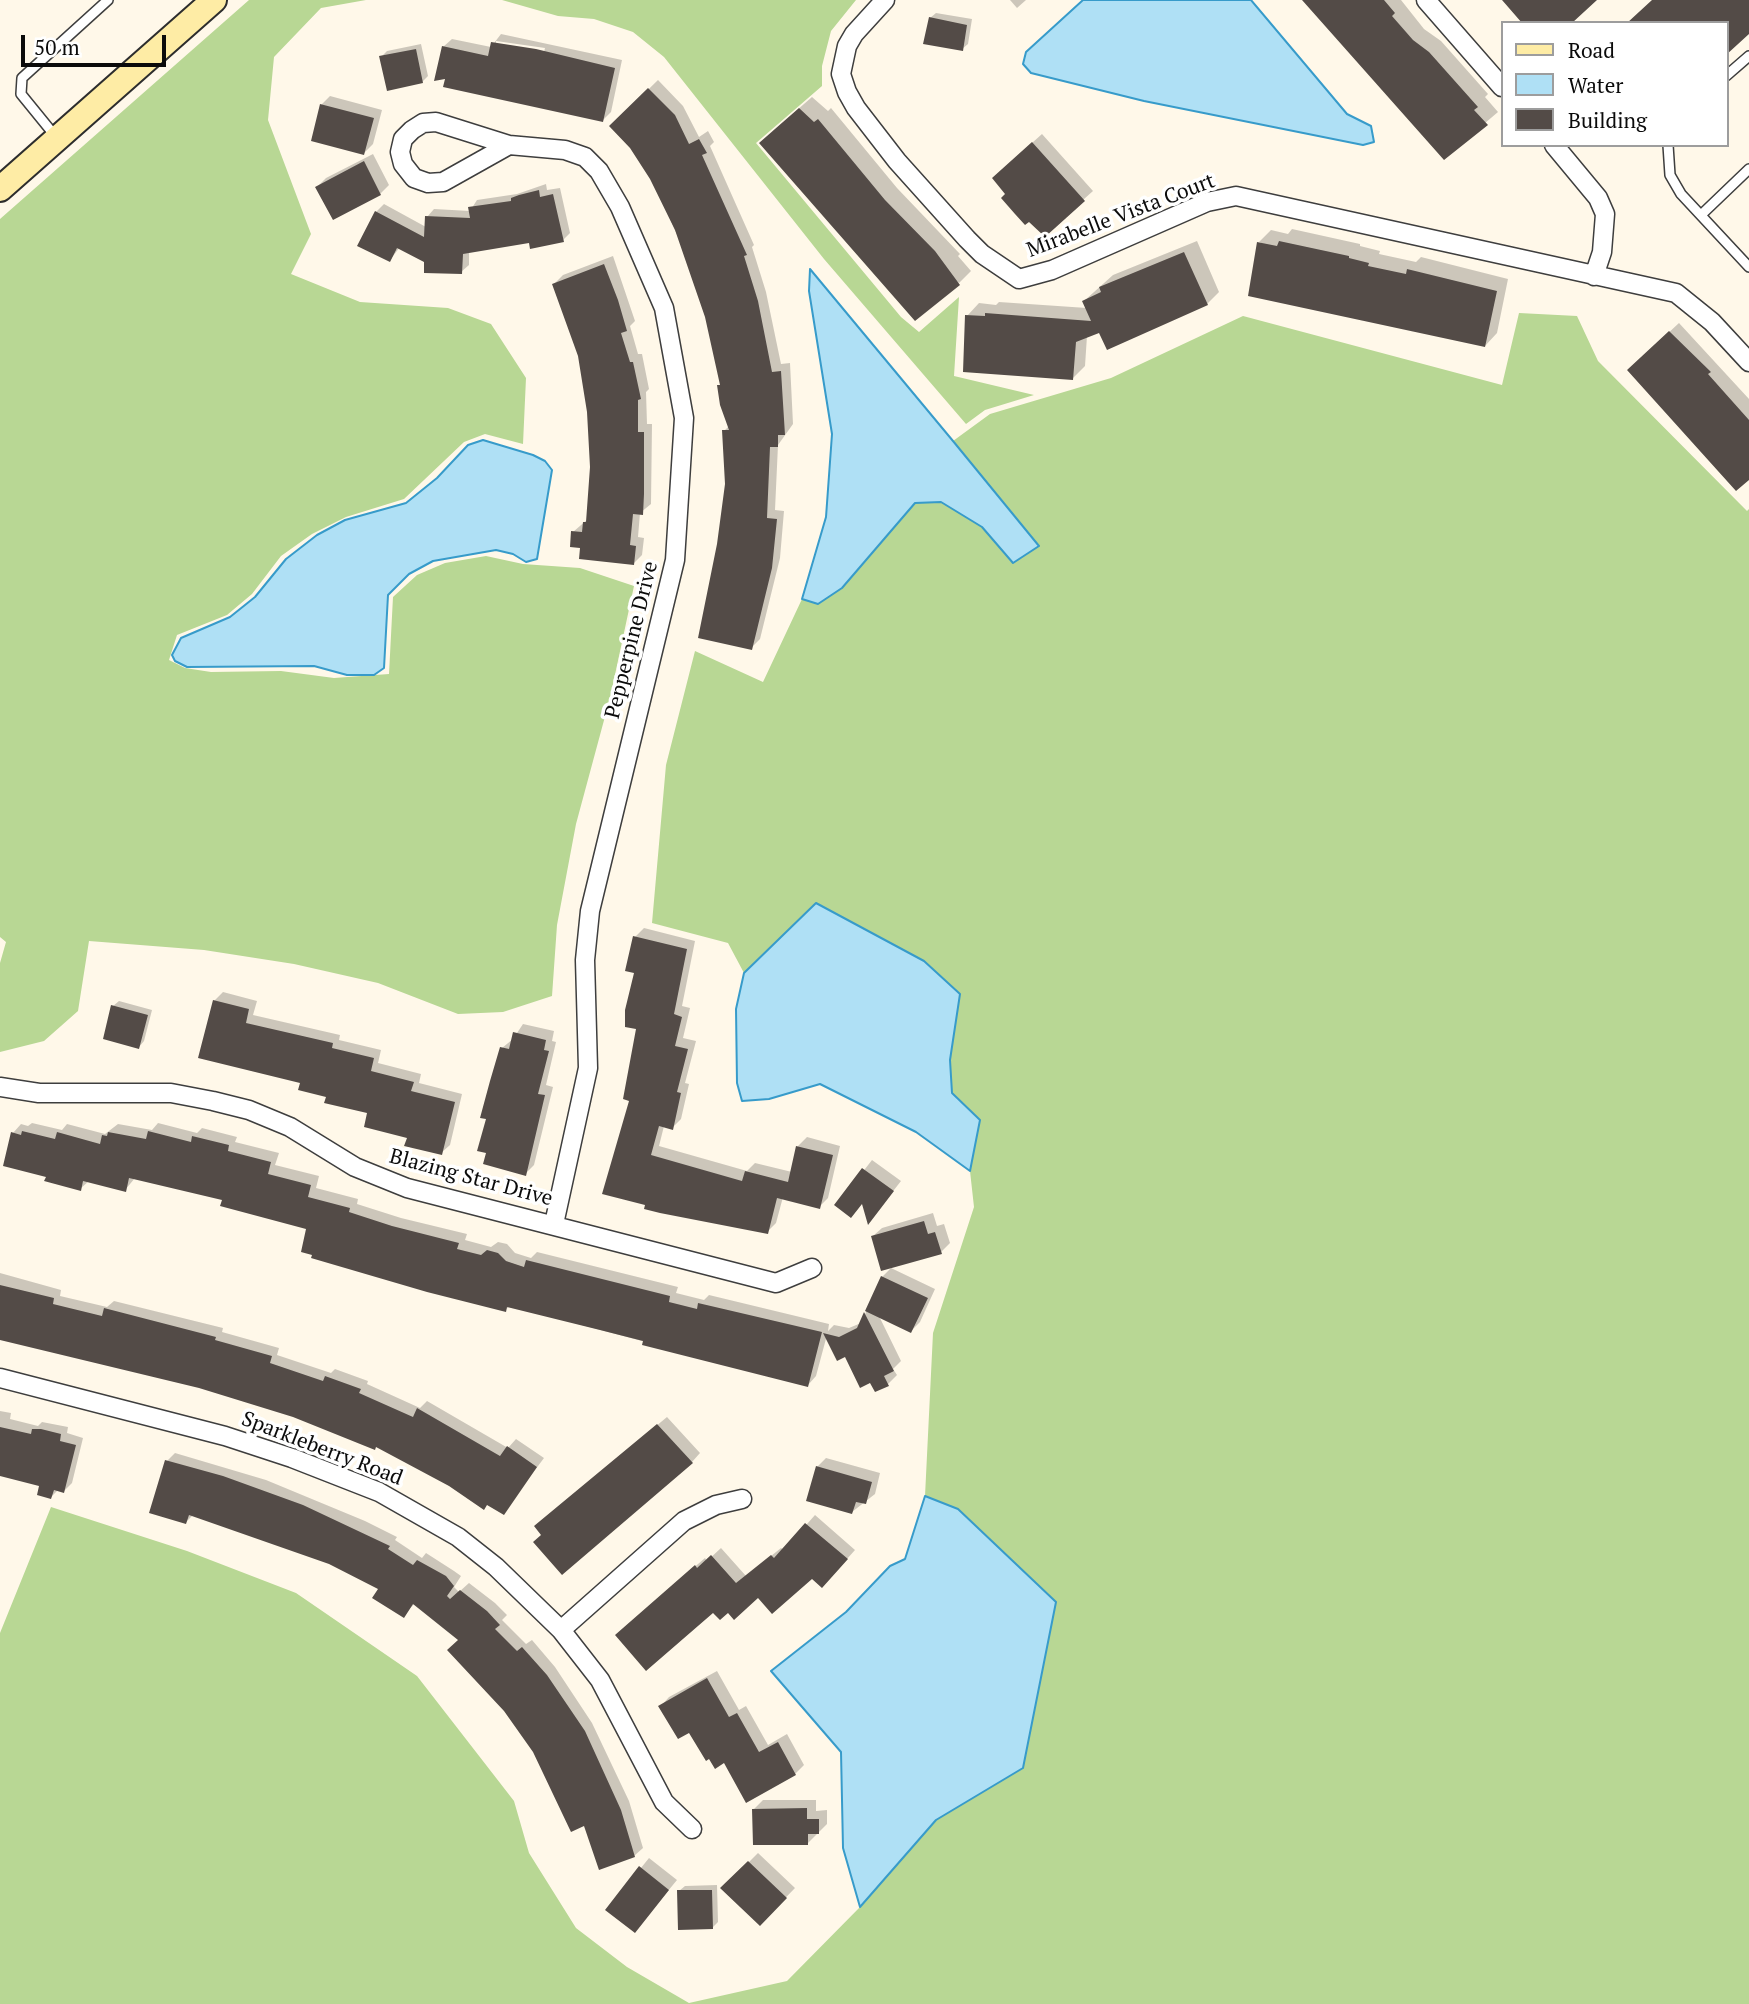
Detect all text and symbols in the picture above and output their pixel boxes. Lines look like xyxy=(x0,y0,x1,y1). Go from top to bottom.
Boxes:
scale bar xyxy=(24,21,170,65)
legend xyxy=(1500,21,1728,147)
text: 50 m xyxy=(34,33,80,61)
text: Road xyxy=(1568,36,1615,64)
text: Water xyxy=(1568,71,1623,99)
text: Building xyxy=(1568,106,1647,134)
street label: Mirabelle Vista Court xyxy=(1023,169,1219,263)
street label: Pepperpine Drive xyxy=(600,559,664,721)
street label: Blazing Star Drive xyxy=(387,1144,555,1212)
street label: Sparkleberry Road xyxy=(238,1407,406,1491)

